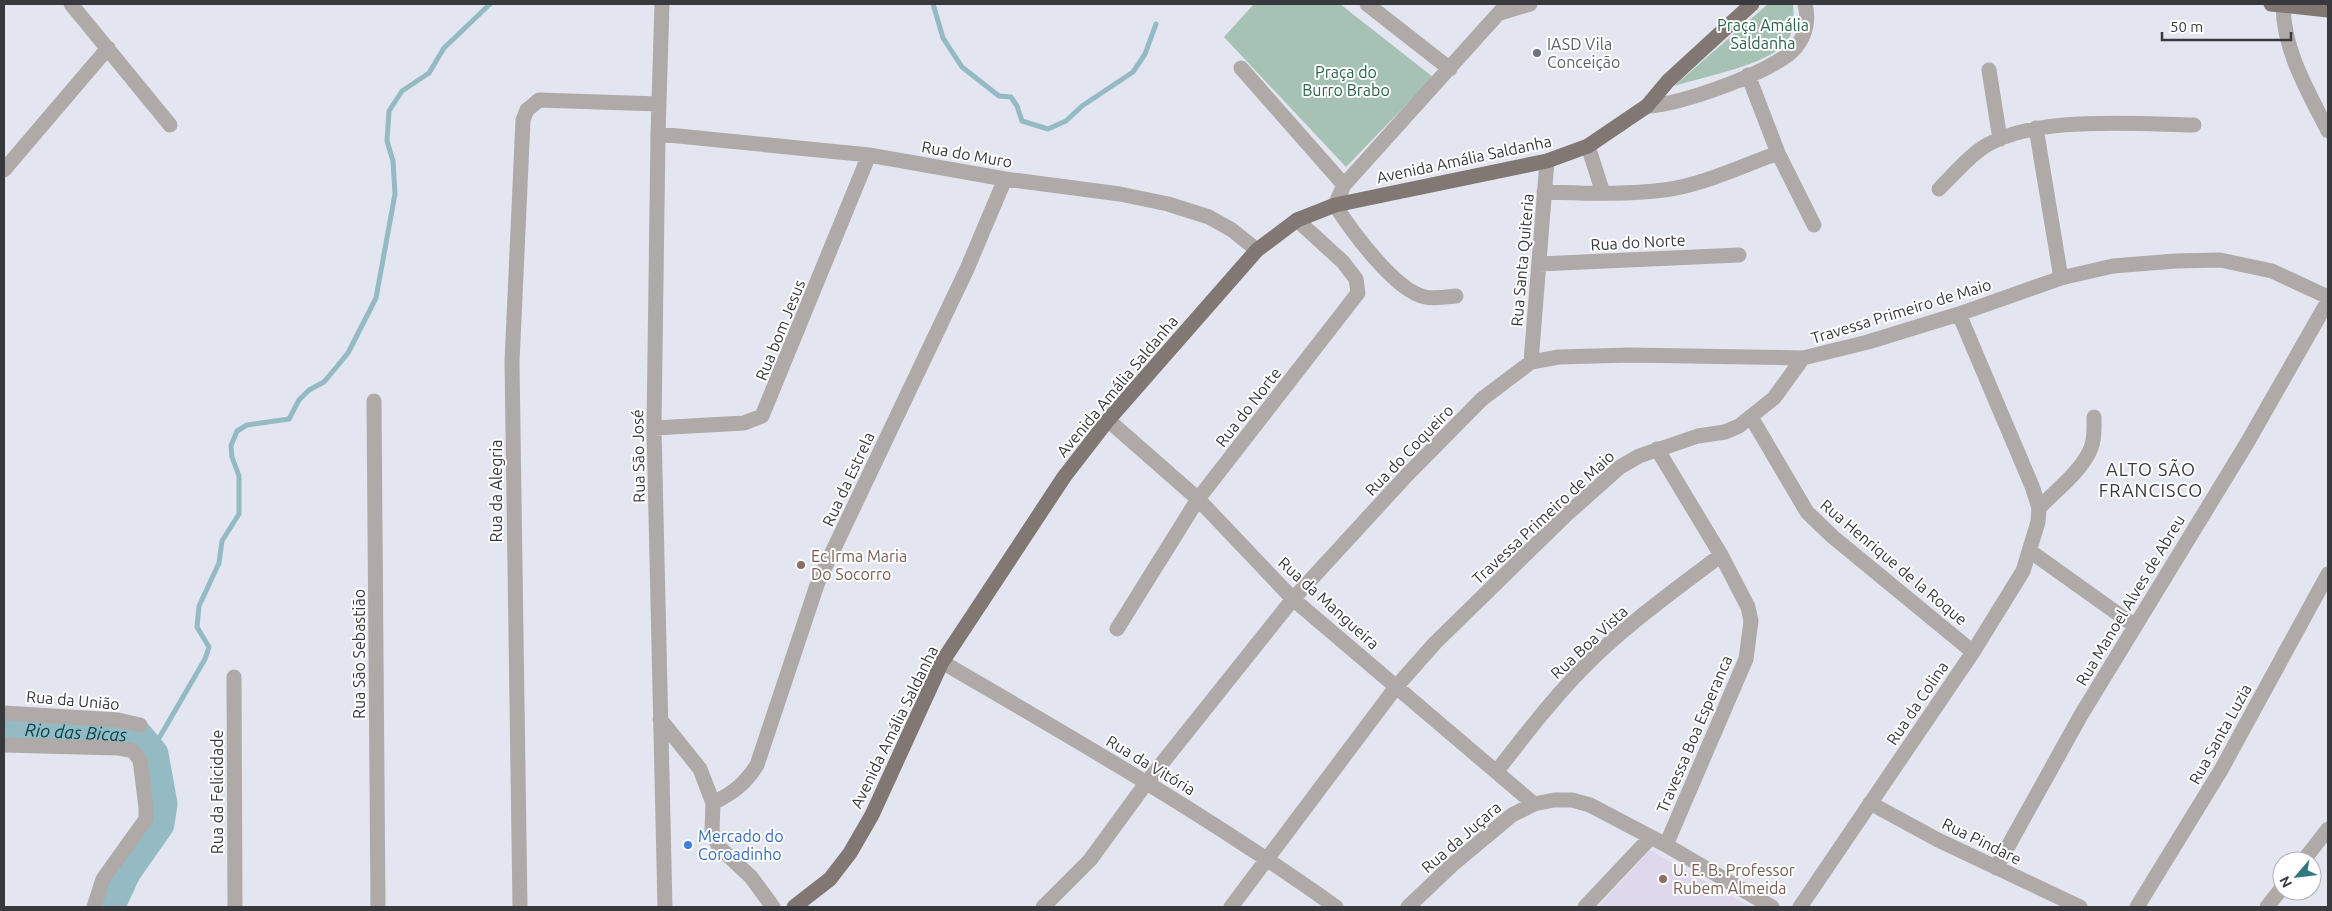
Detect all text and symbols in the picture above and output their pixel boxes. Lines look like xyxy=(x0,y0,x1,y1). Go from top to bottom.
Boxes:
scale bar xyxy=(2162,10,2291,42)
park label: Praça Amália Saldanha xyxy=(1717,16,1809,52)
text: 50 m xyxy=(2170,18,2203,35)
place label: IASD Vila Conceição xyxy=(1547,35,1620,71)
marker: IASD Vila Conceição xyxy=(1531,47,1543,59)
park label: Praça do Burro Brabo xyxy=(1302,63,1390,99)
street label: Avenida Amália Saldanha xyxy=(1375,132,1553,186)
street label: Rua do Muro xyxy=(920,137,1014,171)
street label: Rua Santa Quiteria xyxy=(1507,193,1537,327)
street label: Rua do Norte xyxy=(1590,231,1686,253)
street label: Travessa Primeiro de Maio xyxy=(1809,275,1993,347)
street label: Rua bom Jesus xyxy=(752,277,808,383)
street label: Avenida Amália Saldanha xyxy=(1053,312,1181,460)
street label: Rua do Norte xyxy=(1212,364,1284,450)
street label: Rua do Coqueiro xyxy=(1361,401,1457,499)
street label: Rua São José xyxy=(628,409,648,503)
street label: Rua da Estrela xyxy=(818,429,878,529)
street label: Rua da Alegria xyxy=(487,439,505,543)
street label: Travessa Primeiro de Maio xyxy=(1468,447,1618,587)
district label: ALTO SÃO FRANCISCO xyxy=(2099,458,2203,500)
street label: Rua Henrique de la Roque xyxy=(1817,495,1971,629)
street label: Rua Manoel Alves de Abreu xyxy=(2072,511,2188,689)
place label: Ec Irma Maria Do Socorro xyxy=(811,547,907,583)
street label: Rua da Mangueira xyxy=(1275,553,1383,653)
marker: Ec Irma Maria Do Socorro xyxy=(795,559,807,571)
street label: Rua São Sebastião xyxy=(350,589,368,719)
street label: Rua Boa Vista xyxy=(1547,602,1631,682)
street label: Avenida Amália Saldanha xyxy=(847,643,941,811)
street label: Travessa Boa Esperanca xyxy=(1653,652,1735,816)
street label: Rua da Colina xyxy=(1882,658,1952,748)
street label: Rua Santa Luzia xyxy=(2185,681,2255,787)
street label: Rua da União xyxy=(26,687,120,713)
water label: Rio das Bicas xyxy=(24,719,128,744)
street label: Rua da Felicidade xyxy=(208,730,226,854)
street label: Rua da Vitória xyxy=(1103,731,1199,799)
street label: Rua da Juçara xyxy=(1418,798,1504,876)
street label: Rua Pindare xyxy=(1939,814,2025,868)
place label: Mercado do Coroadinho xyxy=(698,827,784,863)
marker: Mercado do Coroadinho xyxy=(682,839,694,851)
north arrow xyxy=(2272,851,2322,901)
place label: U. E. B. Professor Rubem Almeida xyxy=(1673,861,1795,897)
marker: U. E. B. Professor Rubem Almeida xyxy=(1657,873,1669,885)
text: N xyxy=(2276,874,2295,890)

